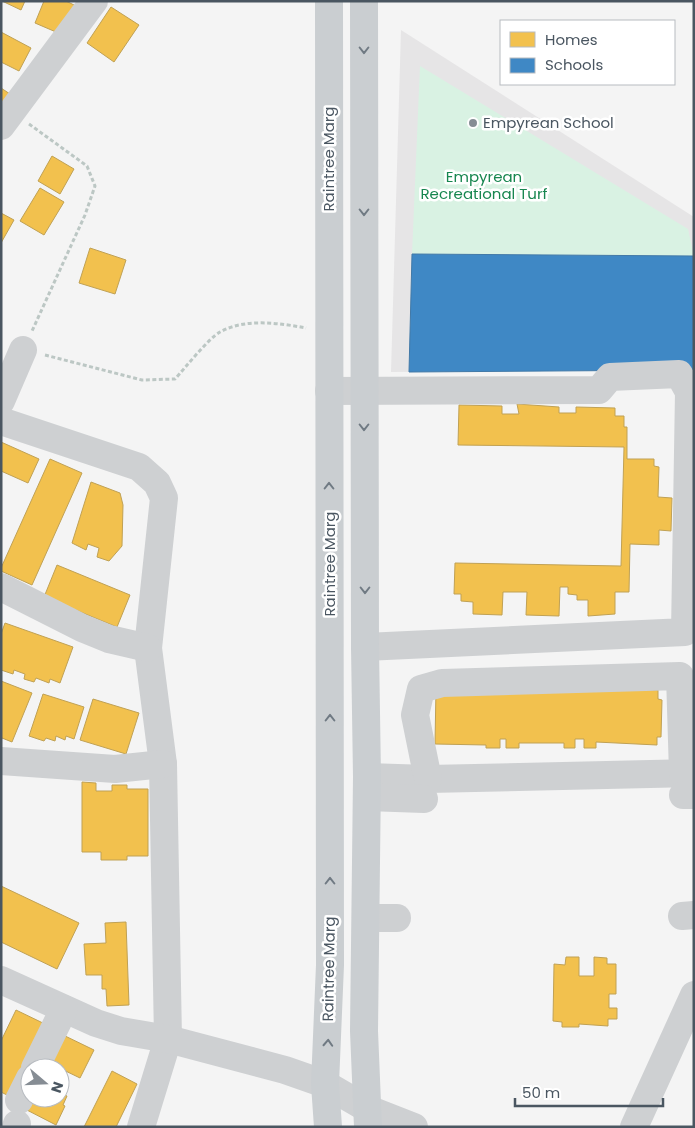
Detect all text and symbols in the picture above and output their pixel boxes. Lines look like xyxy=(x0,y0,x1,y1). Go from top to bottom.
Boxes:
legend xyxy=(500,20,675,85)
text: Homes xyxy=(545,29,598,50)
one-way arrow xyxy=(359,46,369,54)
text: Schools xyxy=(545,54,603,75)
street label: Raintree Marg xyxy=(318,106,339,212)
place label: Empyrean School xyxy=(483,112,614,133)
marker: Empyrean School xyxy=(467,117,479,129)
park label: Empyrean Recreational Turf xyxy=(421,166,548,204)
one-way arrow xyxy=(359,209,369,217)
one-way arrow xyxy=(359,424,369,432)
one-way arrow xyxy=(324,481,334,489)
street label: Raintree Marg xyxy=(319,511,340,617)
one-way arrow xyxy=(360,586,370,594)
one-way arrow xyxy=(325,714,335,722)
one-way arrow xyxy=(325,876,335,884)
street label: Raintree Marg xyxy=(317,916,340,1022)
one-way arrow xyxy=(322,1039,333,1047)
north arrow xyxy=(20,1058,70,1108)
scale bar xyxy=(515,1076,662,1108)
text: N xyxy=(46,1079,68,1095)
text: 50 m xyxy=(522,1082,560,1103)

